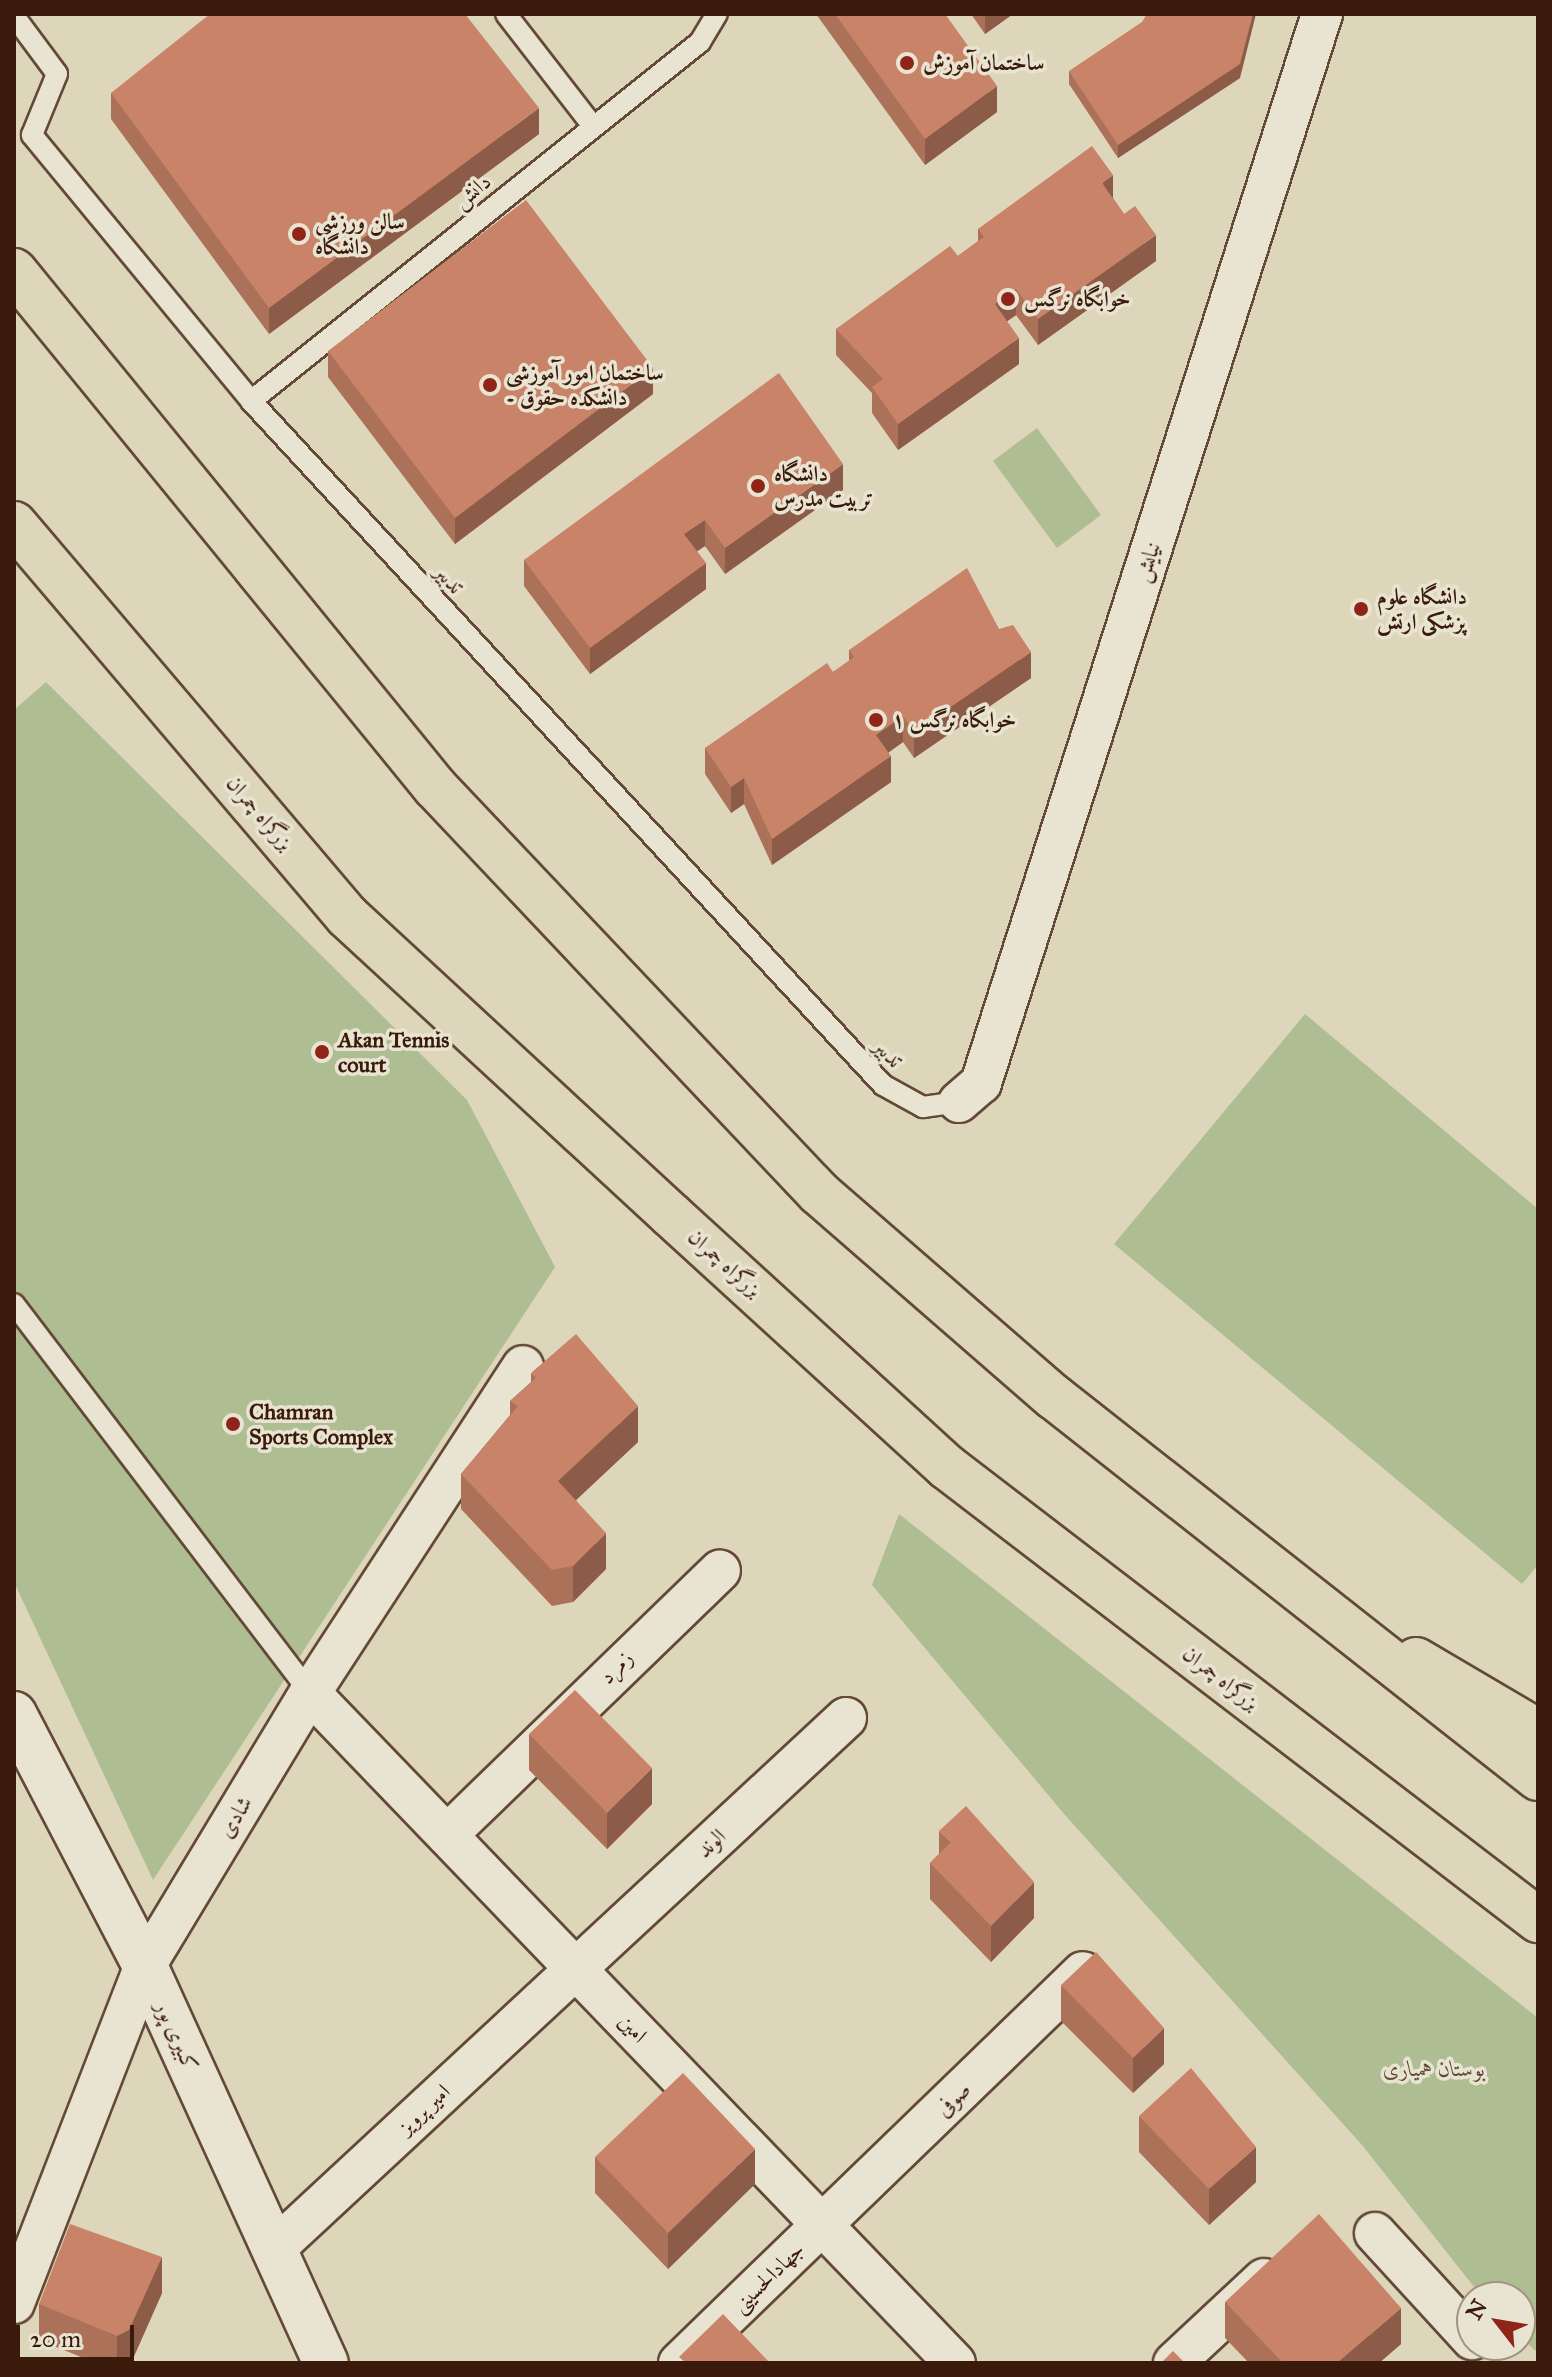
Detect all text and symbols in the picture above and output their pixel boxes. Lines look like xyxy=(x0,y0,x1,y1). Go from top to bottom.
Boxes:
place label: ساختمان آموزش xyxy=(923,50,1044,76)
marker: ساختمان آموزش xyxy=(898,54,916,72)
street label: دانش xyxy=(448,168,496,214)
place label: سالن ورزشی دانشگاه xyxy=(315,208,405,260)
marker: سالن ورزشی دانشگاه xyxy=(290,225,308,243)
place label: خوابگاه نرگس xyxy=(1024,286,1131,312)
marker: خوابگاه نرگس xyxy=(999,290,1017,308)
place label: ساختمان امور آموزشی - دانشکده حقوق xyxy=(506,359,664,410)
marker: ساختمان امور آموزشی - دانشکده حقوق xyxy=(481,376,499,394)
place label: دانشگاه تربیت مدرس xyxy=(774,460,874,512)
marker: دانشگاه تربیت مدرس xyxy=(749,477,767,495)
street label: نیایش xyxy=(1128,539,1166,585)
street label: تدبیر xyxy=(429,559,469,599)
place label: دانشگاه علوم پزشکی ارتش xyxy=(1377,583,1467,634)
marker: دانشگاه علوم پزشکی ارتش xyxy=(1352,600,1370,618)
place label: خوابگاه نرگس ۱ xyxy=(892,707,1016,733)
marker: خوابگاه نرگس ۱ xyxy=(867,711,885,729)
street label: بزرگراه چمران xyxy=(221,770,299,856)
place label: Akan Tennis court xyxy=(338,1026,449,1078)
street label: تدبیر xyxy=(868,1033,908,1073)
marker: Akan Tennis court xyxy=(313,1043,331,1061)
street label: بزرگراه چمران xyxy=(683,1223,767,1303)
place label: Chamran Sports Complex xyxy=(249,1398,393,1450)
marker: Chamran Sports Complex xyxy=(224,1415,242,1433)
street label: بزرگراه چمران xyxy=(1177,1640,1265,1716)
street label: زمرد xyxy=(594,1645,638,1689)
street label: شادی xyxy=(212,1791,258,1843)
street label: الوند xyxy=(691,1823,731,1863)
street label: کبیری پور xyxy=(150,1997,204,2075)
street label: امین xyxy=(613,2008,653,2048)
park label: بوستان همیاری xyxy=(1383,2056,1485,2082)
street label: صوفی xyxy=(930,2076,976,2122)
street label: امیر پرویز xyxy=(392,2078,456,2140)
street label: جهادالحسینی xyxy=(726,2236,810,2318)
north arrow xyxy=(1456,2281,1536,2361)
text: N xyxy=(1460,2294,1493,2324)
scale bar xyxy=(20,2309,138,2359)
text: 20 m xyxy=(30,2324,81,2354)

